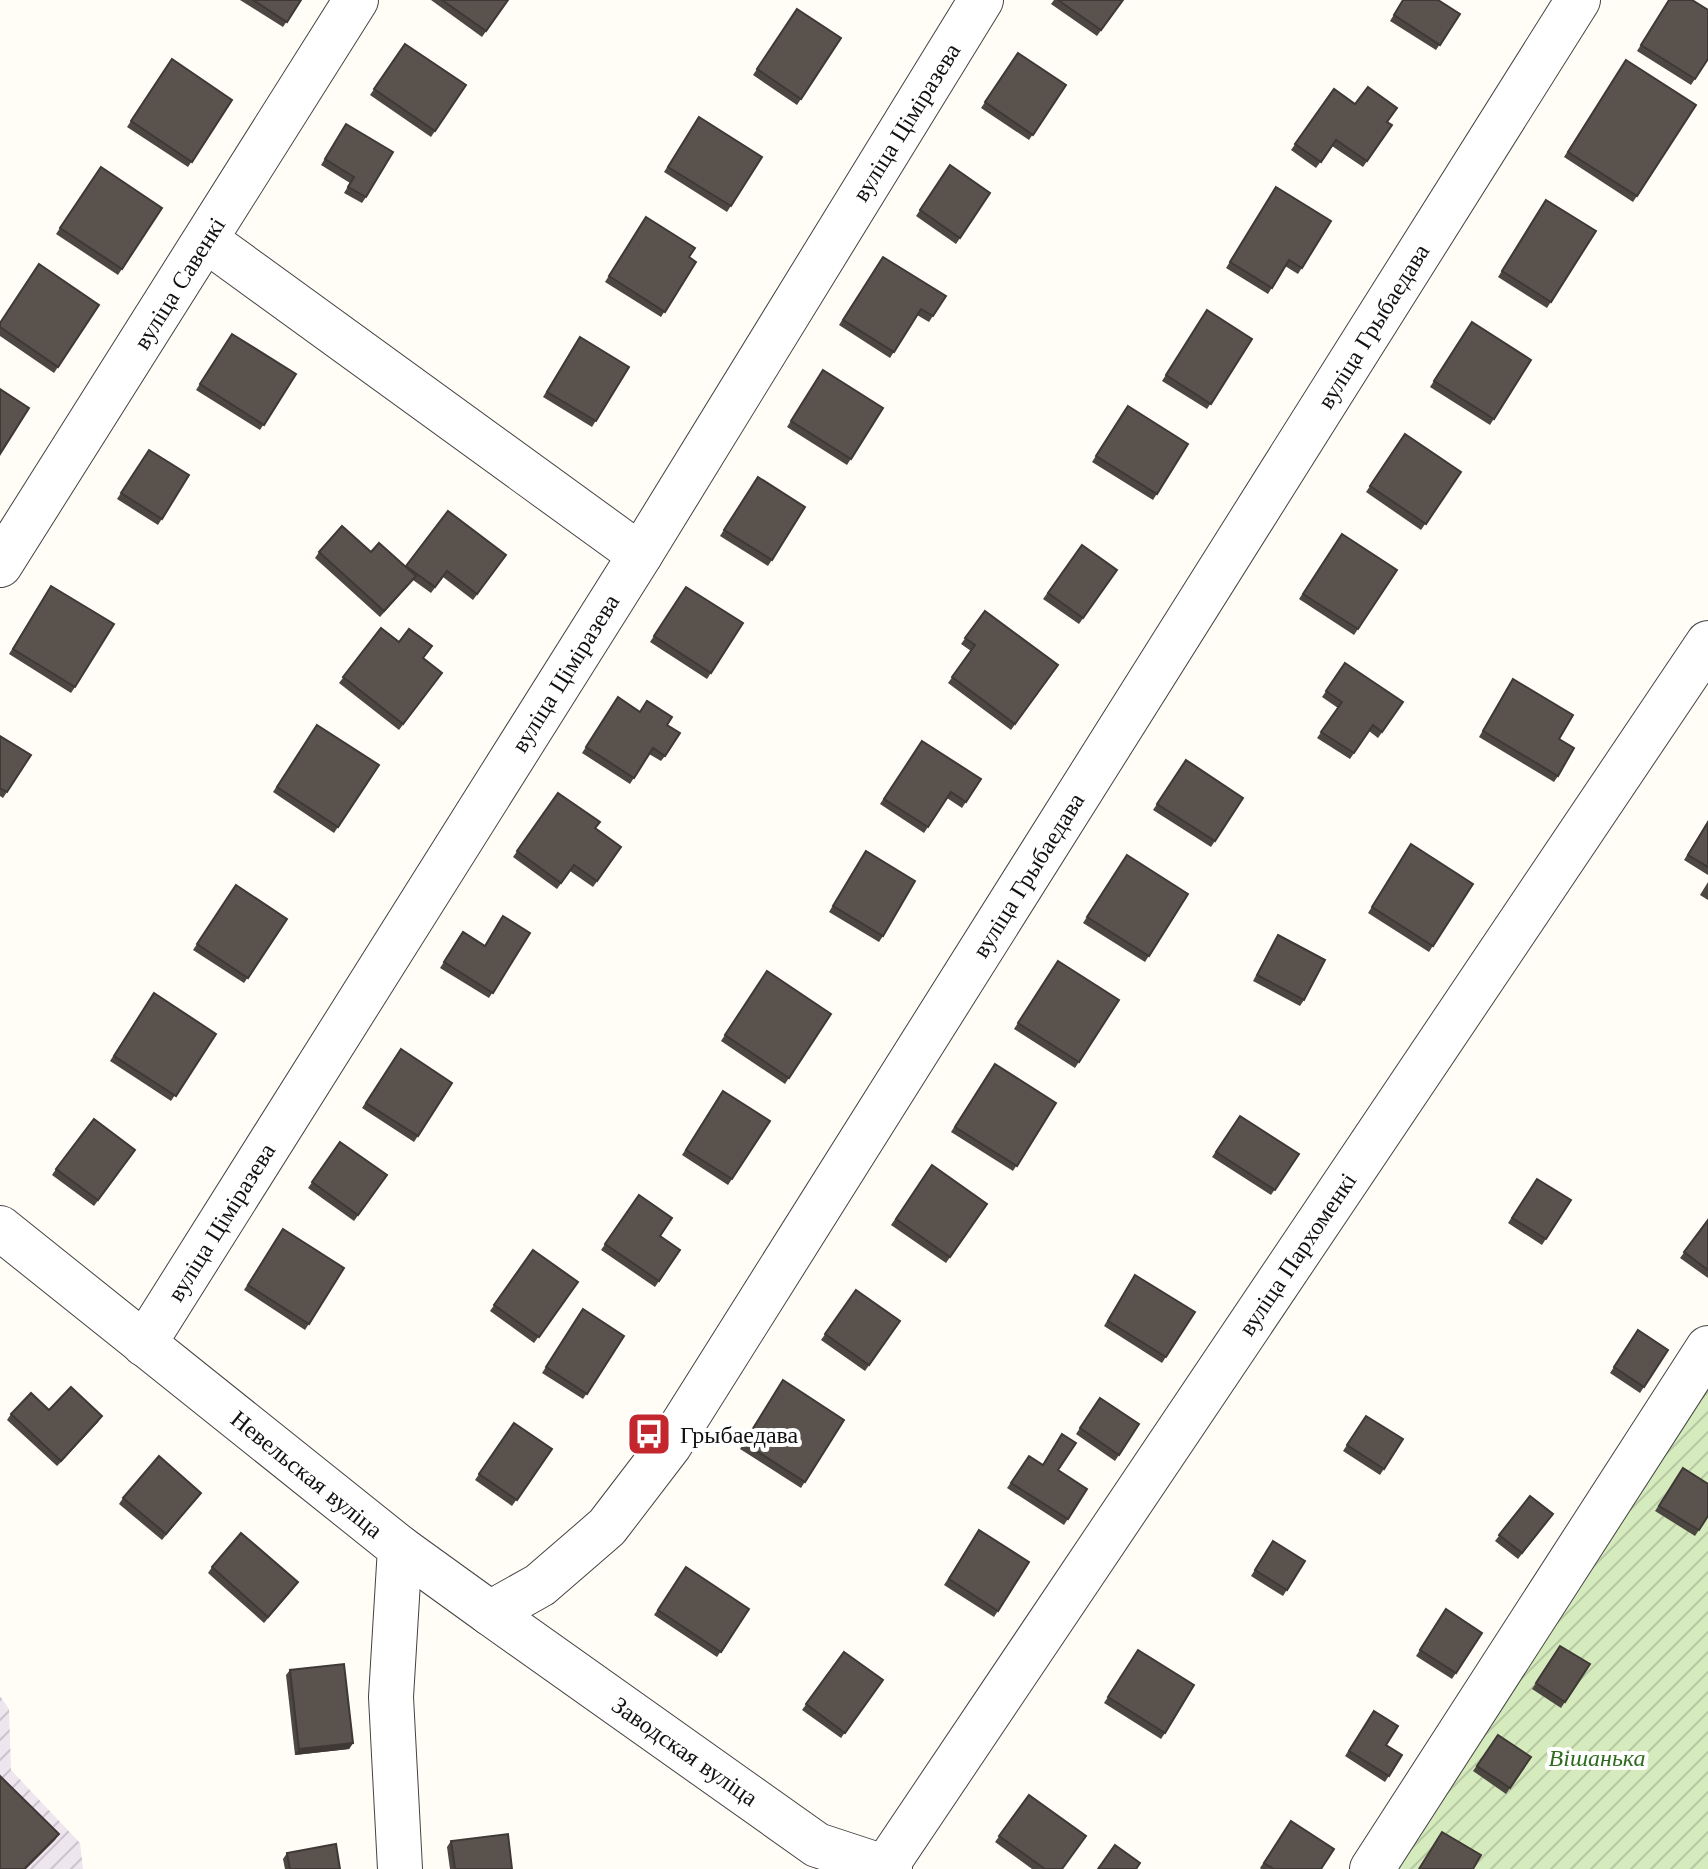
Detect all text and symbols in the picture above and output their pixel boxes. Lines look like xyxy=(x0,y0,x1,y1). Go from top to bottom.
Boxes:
street label: вуліца Ціміразева xyxy=(846,37,966,206)
street label: вуліца Савенкі xyxy=(127,211,231,354)
street label: вуліца Грыбаедава xyxy=(1311,238,1435,414)
street label: вуліца Ціміразева xyxy=(505,588,625,757)
street label: вуліца Грыбаедава xyxy=(966,787,1090,963)
street label: вуліца Ціміразева xyxy=(161,1137,281,1306)
street label: вуліца Пархоменкі xyxy=(1232,1167,1362,1341)
street label: Невельская вуліца xyxy=(225,1404,389,1544)
bus stop icon: Грыбаедава xyxy=(625,1410,673,1458)
place label: Грыбаедава xyxy=(680,1420,799,1449)
street label: Заводская вуліца xyxy=(606,1690,764,1812)
park label: Вішанька xyxy=(1549,1743,1645,1772)

